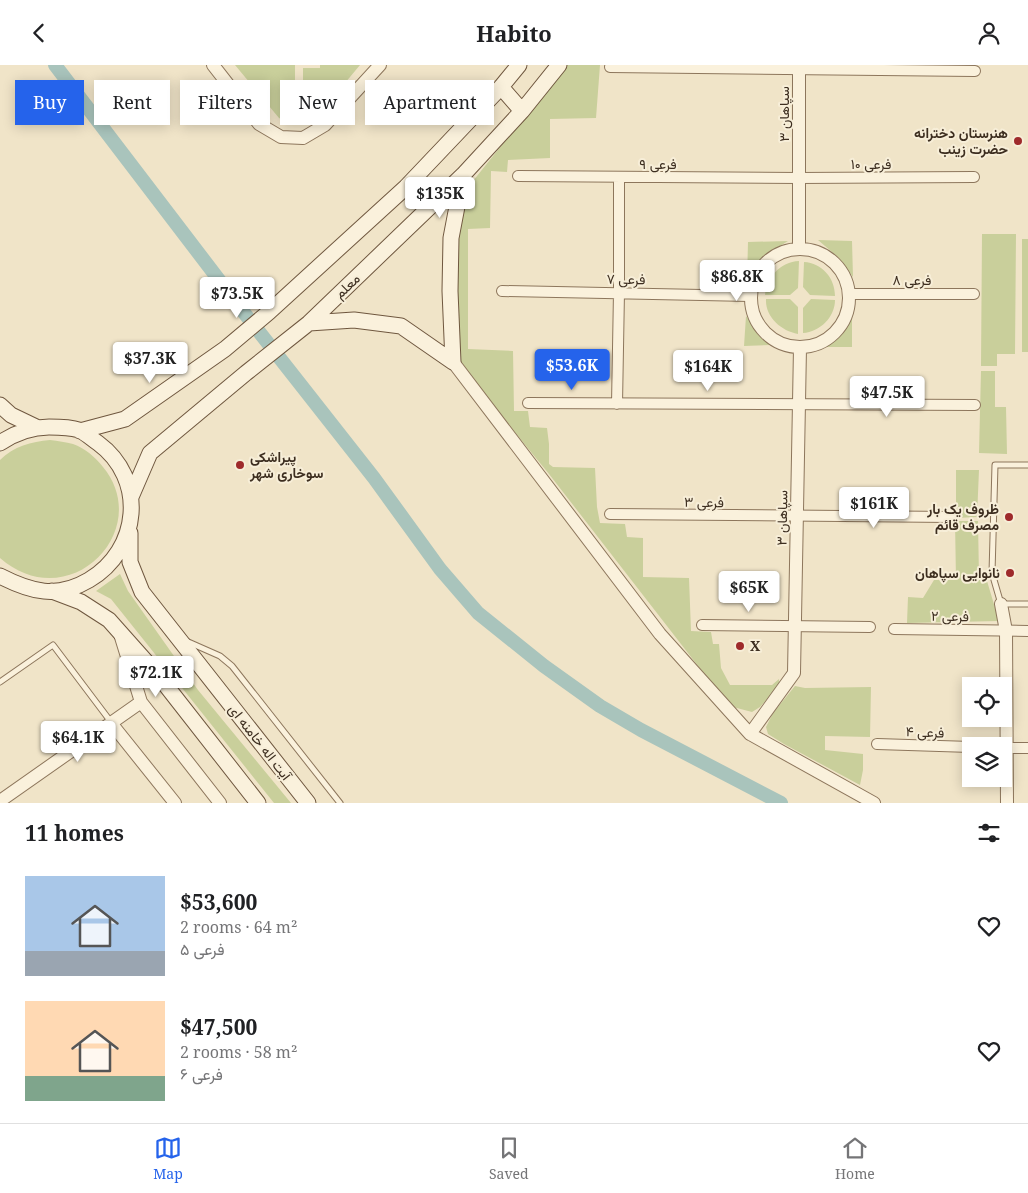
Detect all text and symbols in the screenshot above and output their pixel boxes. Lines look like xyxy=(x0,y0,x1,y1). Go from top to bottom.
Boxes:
text: Habito xyxy=(476,18,552,48)
icon: back xyxy=(25,19,53,47)
icon: person xyxy=(975,19,1003,47)
chip: Buy xyxy=(15,80,84,125)
chip: Rent xyxy=(94,80,170,125)
chip: Filters xyxy=(180,80,270,125)
chip: New xyxy=(280,80,355,125)
chip: Apartment xyxy=(365,80,494,125)
street label: سپاهان ۳ xyxy=(774,86,794,142)
place label: هنرستان دخترانه حضرت زینب xyxy=(914,123,1008,158)
marker: هنرستان دخترانه حضرت زینب xyxy=(1012,135,1024,147)
street label: فرعی ۹ xyxy=(639,154,677,173)
street label: فرعی ۱۰ xyxy=(851,154,891,173)
pin: $135K xyxy=(405,177,475,219)
text: $135K xyxy=(416,182,464,204)
pin: $86.8K xyxy=(696,259,778,302)
text: $86.8K xyxy=(711,265,763,287)
street label: معلم xyxy=(330,269,364,302)
street label: فرعی ۷ xyxy=(606,269,646,288)
street label: فرعی ۸ xyxy=(893,270,932,289)
pin: $73.5K xyxy=(196,277,278,319)
text: $73.5K xyxy=(211,282,263,304)
pin: $37.3K xyxy=(109,341,191,384)
text: $37.3K xyxy=(124,347,176,369)
pin: $53.6K xyxy=(531,349,613,391)
pin: $164K xyxy=(673,349,743,392)
text: $53.6K xyxy=(546,354,598,376)
text: $164K xyxy=(684,355,732,377)
pin: $47.5K xyxy=(846,375,928,418)
text: $47.5K xyxy=(861,381,913,403)
place label: پیراشکی سوخاری شهر xyxy=(249,447,323,482)
marker: پیراشکی سوخاری شهر xyxy=(234,459,246,471)
pin: $161K xyxy=(839,487,909,529)
street label: سپاهان ۳ xyxy=(772,490,792,546)
street label: فرعی ۳ xyxy=(684,492,724,511)
text: $161K xyxy=(850,492,898,514)
place label: ظروف یک بار مصرف قائم xyxy=(926,499,999,534)
marker: ظروف یک بار مصرف قائم xyxy=(1003,511,1015,523)
place label: نانوایی سپاهان xyxy=(915,563,1000,583)
marker: نانوایی سپاهان xyxy=(1004,567,1016,579)
pin: $65K xyxy=(719,571,779,613)
text: $65K xyxy=(730,576,768,598)
street label: فرعی ۲ xyxy=(931,606,969,625)
place label: X xyxy=(750,636,761,655)
marker: X xyxy=(734,640,746,652)
pin: $72.1K xyxy=(115,655,197,698)
text: $72.1K xyxy=(130,661,182,683)
map controls xyxy=(962,677,1012,787)
button: locate xyxy=(962,677,1012,727)
street label: آیت اله خامنه ای xyxy=(225,700,297,785)
pin: $64.1K xyxy=(37,721,119,763)
street label: فرعی ۴ xyxy=(905,721,945,742)
text: $64.1K xyxy=(52,726,104,748)
button: layers xyxy=(962,737,1012,787)
text: 11 homes xyxy=(25,819,124,847)
icon: filters xyxy=(975,819,1003,847)
text: $53,600 xyxy=(180,888,257,916)
icon: home xyxy=(65,896,125,956)
icon: heart xyxy=(975,912,1003,940)
text: 2 rooms · 64 m² xyxy=(180,916,297,938)
text: فرعی ۵ xyxy=(180,938,225,960)
text: $47,500 xyxy=(180,1013,257,1041)
icon: home xyxy=(65,1021,125,1081)
icon: heart xyxy=(975,1037,1003,1065)
text: 2 rooms · 58 m² xyxy=(180,1041,297,1063)
text: فرعی ۶ xyxy=(180,1063,223,1085)
tab: Map xyxy=(153,1134,183,1183)
tab: Saved xyxy=(489,1134,529,1183)
tab: Home xyxy=(835,1134,875,1183)

